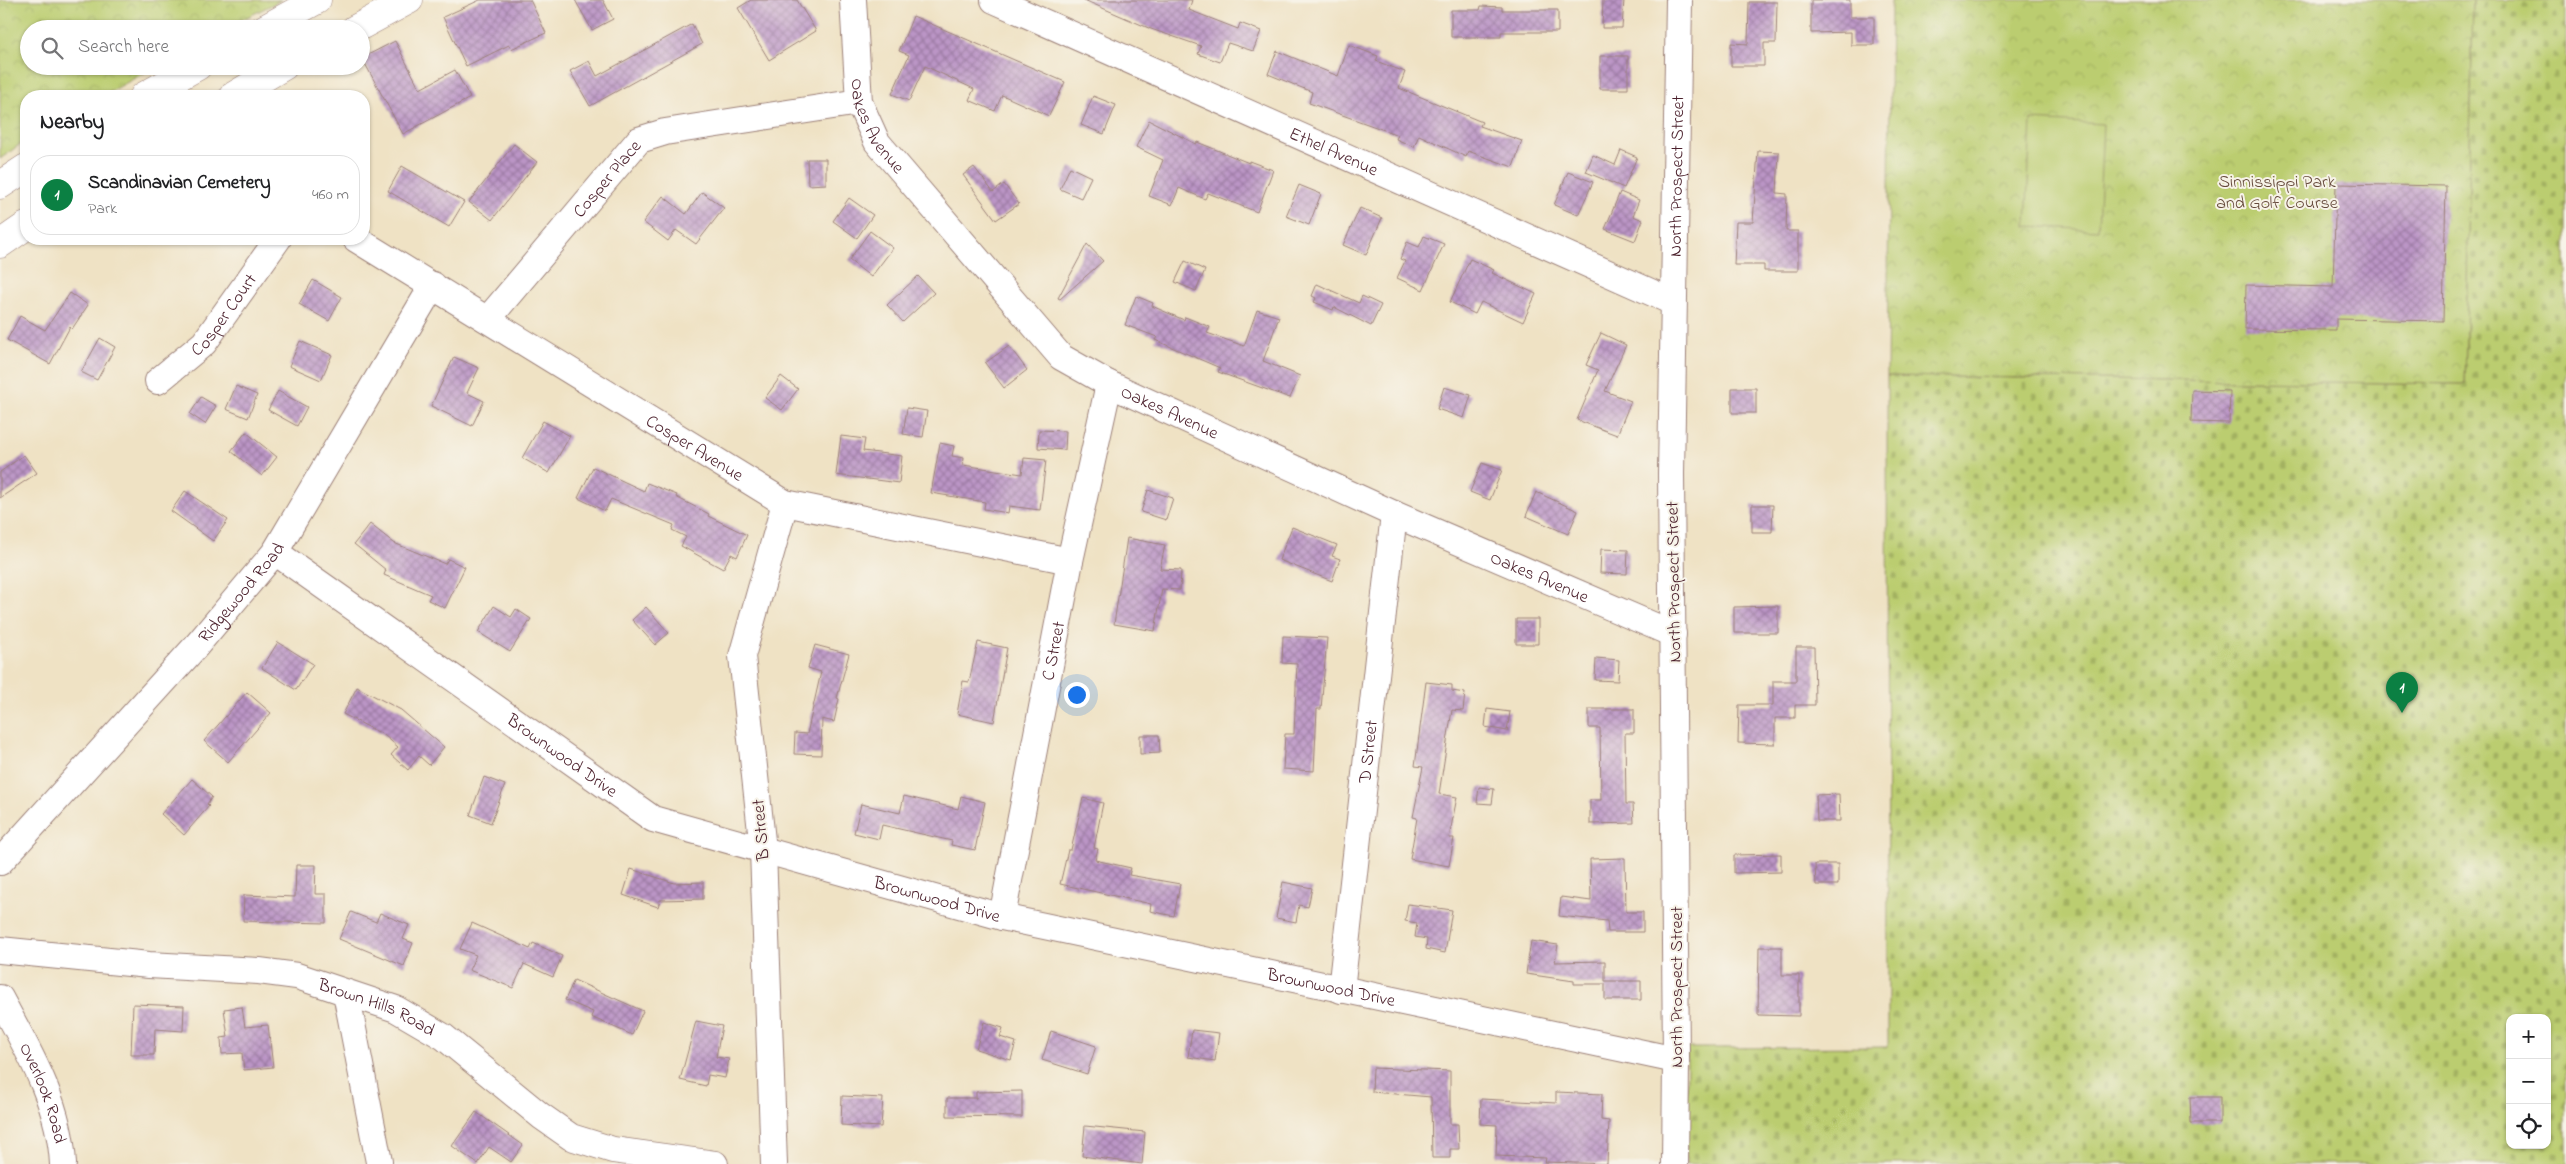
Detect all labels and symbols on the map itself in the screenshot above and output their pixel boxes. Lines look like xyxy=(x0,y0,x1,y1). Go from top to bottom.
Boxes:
street label: Oakes Avenue xyxy=(843,78,910,181)
street label: North Prospect Street xyxy=(1664,95,1692,257)
street label: Ethel Avenue xyxy=(1284,122,1383,185)
street label: Cosper Place xyxy=(568,134,649,224)
park label: Sinnissippi Park and Golf Course xyxy=(2216,170,2339,217)
street label: Cosper Court xyxy=(186,269,264,364)
street label: Oakes Avenue xyxy=(1116,380,1223,448)
street label: Cosper Avenue xyxy=(640,409,748,490)
street label: North Prospect Street xyxy=(1661,501,1689,663)
street label: Ridgewood Road xyxy=(193,538,293,649)
street label: Oakes Avenue xyxy=(1486,546,1593,612)
street label: C Street xyxy=(1036,619,1073,683)
pin: 1 xyxy=(2386,672,2418,713)
your location xyxy=(1064,682,1090,708)
street label: Brownwood Drive xyxy=(500,708,623,805)
street label: D Street xyxy=(1353,719,1386,786)
street label: B Street xyxy=(746,798,778,863)
street label: Brownwood Drive xyxy=(869,870,1004,931)
street label: North Prospect Street xyxy=(1665,906,1691,1068)
street label: Brownwood Drive xyxy=(1263,962,1398,1015)
street label: Brown Hills Road xyxy=(313,973,439,1044)
street label: Overlook Road xyxy=(11,1039,72,1146)

